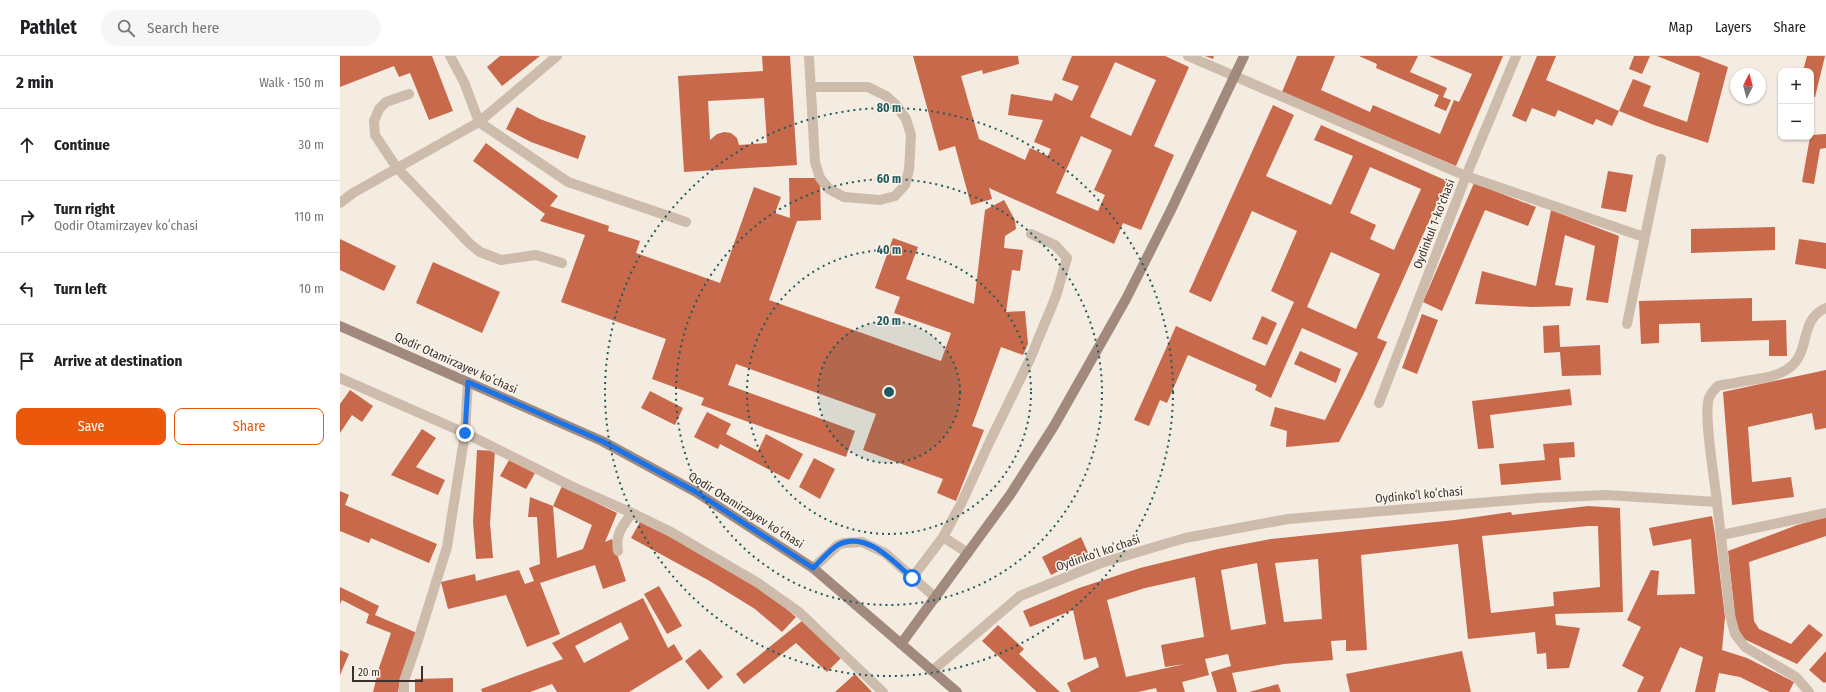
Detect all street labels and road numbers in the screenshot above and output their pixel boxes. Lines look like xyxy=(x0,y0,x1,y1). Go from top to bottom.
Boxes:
street label: Oydinkul 1-ko'chasi xyxy=(1410,177,1458,271)
street label: Qodir Otamirzayev koʻchasi xyxy=(392,329,520,396)
street label: Qodir Otamirzayev koʻchasi xyxy=(686,468,807,551)
street label: Oydinkoʻl koʻchasi xyxy=(1374,483,1463,506)
street label: Oydinkoʻl koʻchasi xyxy=(1054,531,1142,574)

